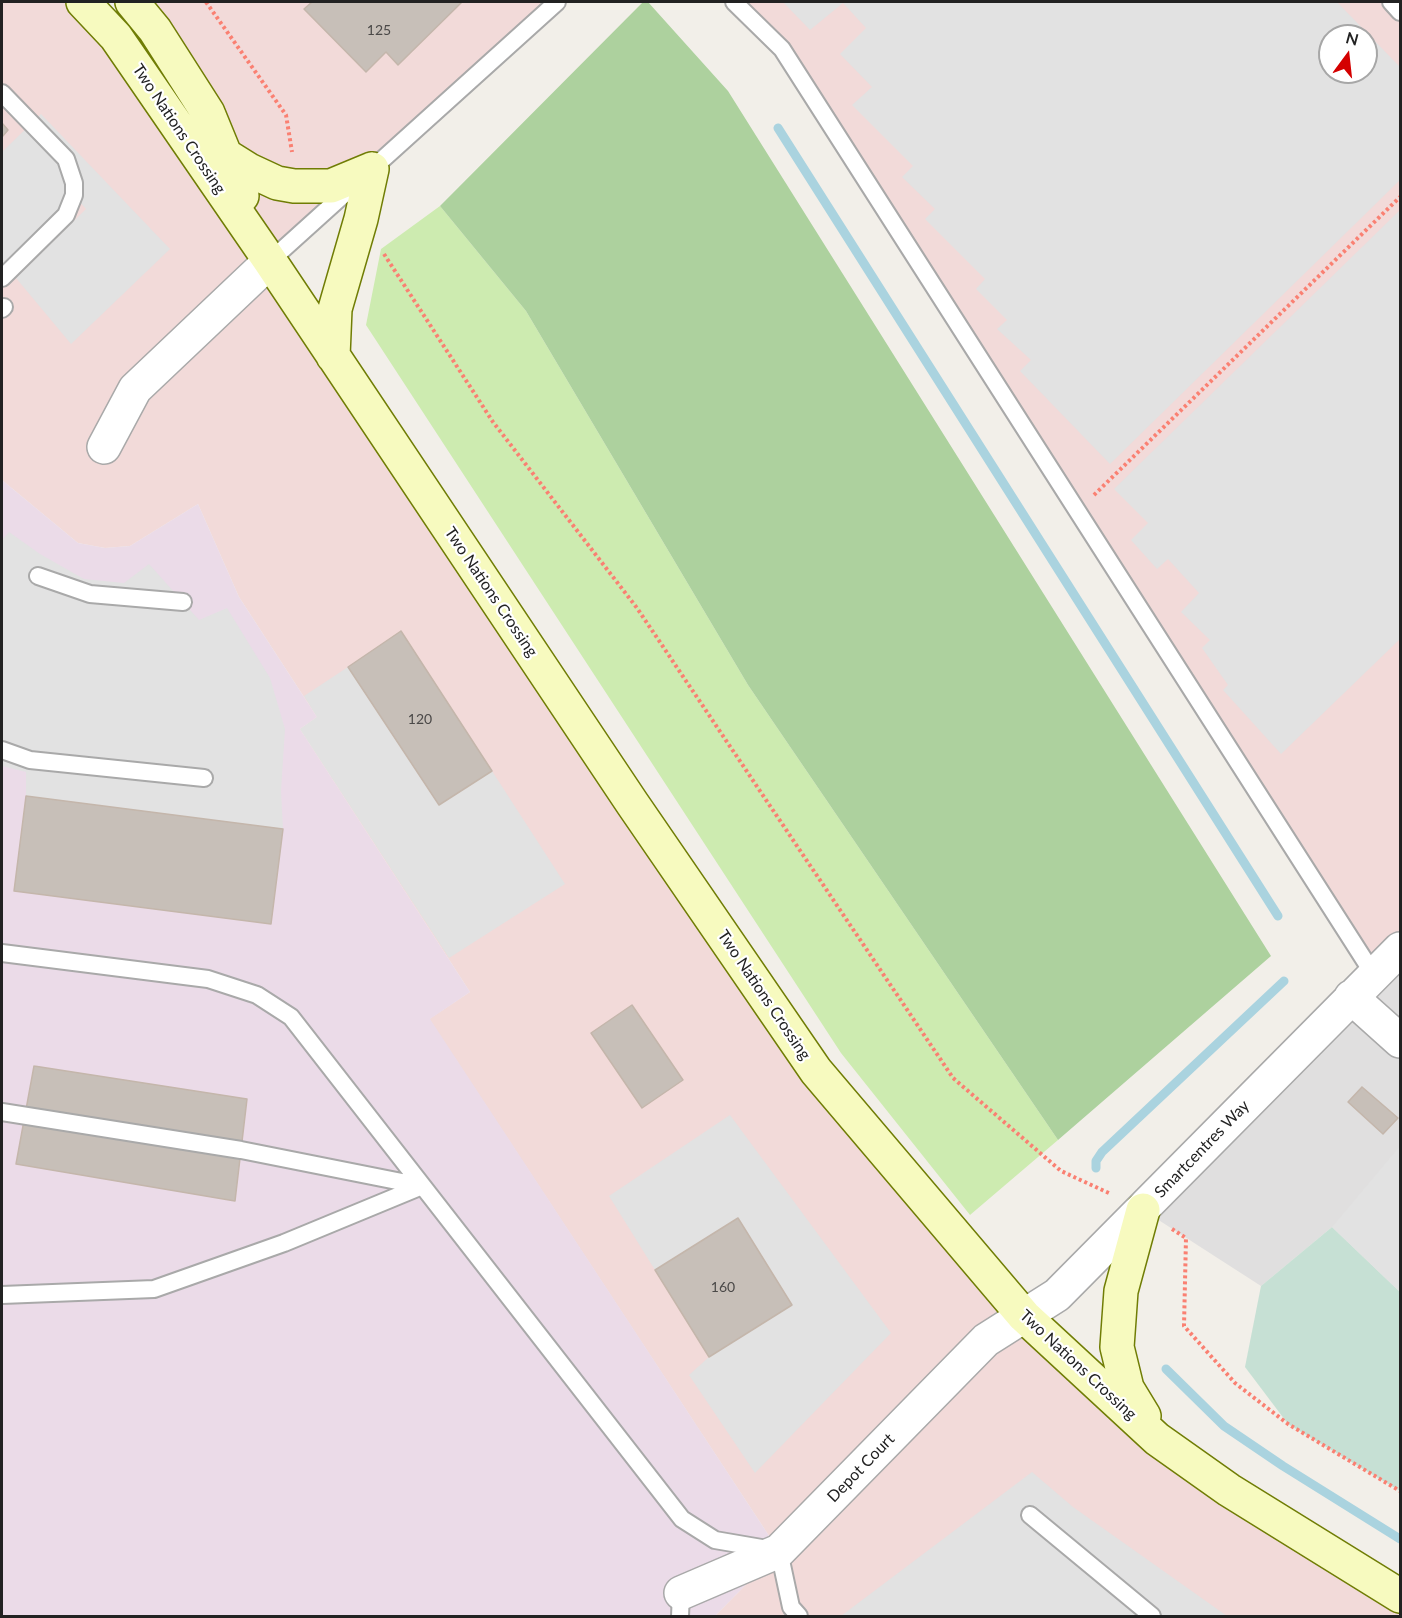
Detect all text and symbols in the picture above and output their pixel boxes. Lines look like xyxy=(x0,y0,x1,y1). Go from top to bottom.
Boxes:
house number: 125 xyxy=(367,22,391,38)
north arrow xyxy=(1318,24,1378,84)
text: N xyxy=(1344,27,1361,49)
street label: Two Nations Crossing xyxy=(128,60,230,198)
street label: Two Nations Crossing xyxy=(440,523,542,661)
house number: 120 xyxy=(408,711,432,727)
street label: Two Nations Crossing xyxy=(713,926,815,1064)
street label: Smartcentres Way xyxy=(1151,1096,1253,1202)
house number: 160 xyxy=(711,1279,735,1295)
street label: Two Nations Crossing xyxy=(1016,1306,1140,1424)
street label: Depot Court xyxy=(823,1430,899,1506)

